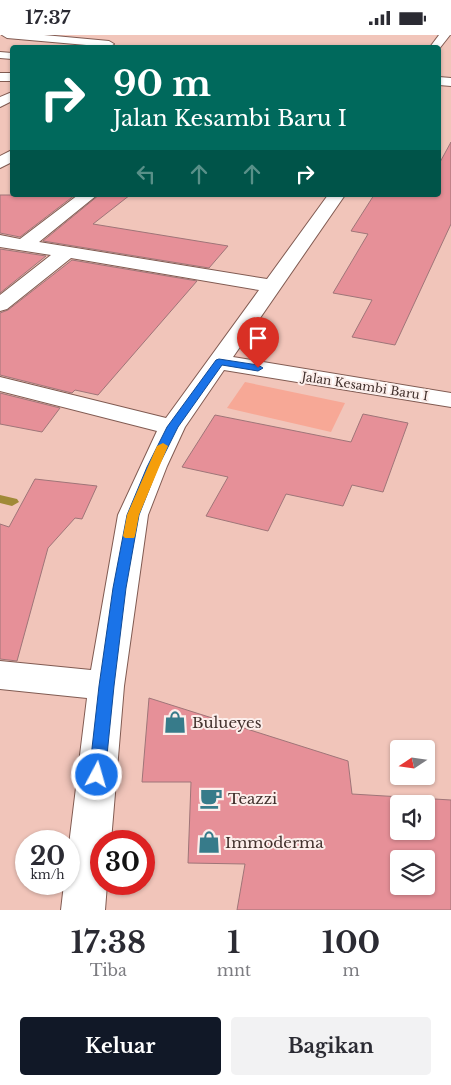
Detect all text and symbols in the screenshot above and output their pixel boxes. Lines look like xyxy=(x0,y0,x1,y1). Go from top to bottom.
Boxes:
text: 17:37 xyxy=(25,6,70,29)
text: 90 m xyxy=(113,62,211,105)
icon: right xyxy=(30,65,95,130)
text: Jalan Kesambi Baru I xyxy=(113,105,347,132)
icon: left xyxy=(132,160,160,188)
icon: ahead xyxy=(185,160,213,188)
icon: ahead xyxy=(238,160,266,188)
icon: right xyxy=(291,160,319,188)
pin xyxy=(237,317,279,368)
icon: arrive xyxy=(244,324,272,352)
street label: Jalan Kesambi Baru I xyxy=(299,368,429,403)
shop icon: Bulueyes xyxy=(162,709,188,735)
place label: Bulueyes xyxy=(192,713,262,732)
north arrow xyxy=(390,740,435,785)
map controls xyxy=(390,740,435,895)
position arrow xyxy=(70,748,122,800)
cafe icon: Teazzi xyxy=(198,785,224,811)
place label: Teazzi xyxy=(228,789,277,808)
button: sound xyxy=(390,795,435,840)
shop icon: Immoderma xyxy=(196,829,222,855)
speed limit sign: 30 xyxy=(90,830,155,895)
place label: Immoderma xyxy=(225,833,324,852)
text: 20 xyxy=(30,841,65,872)
button: layers xyxy=(390,850,435,895)
text: km/h xyxy=(30,867,65,882)
text: 17:38 xyxy=(71,924,146,961)
text: 1 xyxy=(227,924,240,961)
text: 100 xyxy=(322,924,380,961)
text: Tiba xyxy=(90,960,127,980)
text: mnt xyxy=(217,960,251,980)
text: m xyxy=(342,960,360,980)
button: Keluar xyxy=(20,1017,221,1075)
button: Bagikan xyxy=(231,1017,431,1075)

